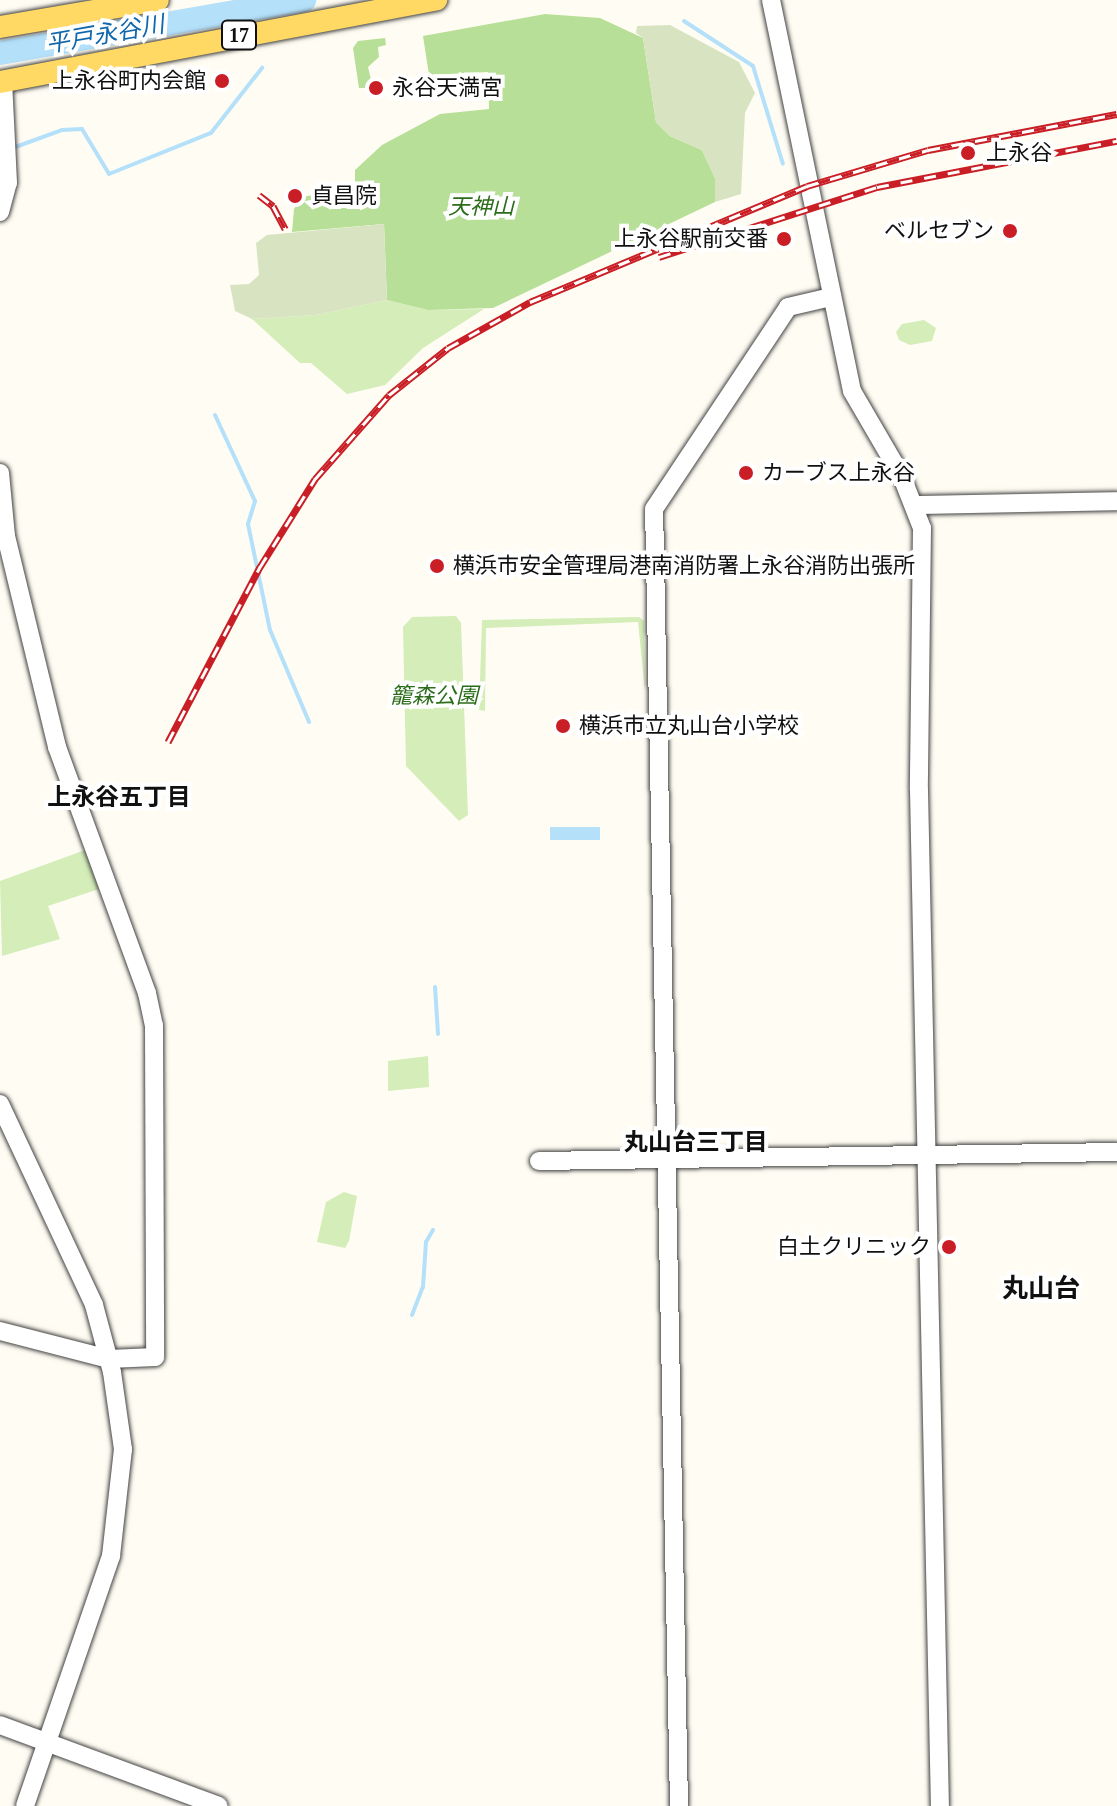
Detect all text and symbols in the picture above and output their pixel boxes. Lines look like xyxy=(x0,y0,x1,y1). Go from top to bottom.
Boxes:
water label: 平戸永谷川 xyxy=(43,10,167,60)
road number: 17 xyxy=(221,19,257,51)
place label: 上永谷町内会館 xyxy=(52,68,206,94)
marker: 上永谷町内会館 xyxy=(213,72,231,90)
place label: 永谷天満宮 xyxy=(392,75,502,101)
marker: 永谷天満宮 xyxy=(367,79,385,97)
place label: 上永谷 xyxy=(986,140,1052,166)
marker: 上永谷 xyxy=(957,142,979,164)
place label: 貞昌院 xyxy=(311,183,377,209)
marker: 貞昌院 xyxy=(286,187,304,205)
park label: 天神山 xyxy=(448,194,514,220)
place label: ベルセブン xyxy=(884,218,994,244)
marker: ベルセブン xyxy=(1001,222,1019,240)
place label: 上永谷駅前交番 xyxy=(614,226,768,252)
marker: 上永谷駅前交番 xyxy=(775,230,793,248)
place label: カーブス上永谷 xyxy=(762,460,916,486)
marker: カーブス上永谷 xyxy=(737,464,755,482)
place label: 横浜市安全管理局港南消防署上永谷消防出張所 xyxy=(453,553,915,579)
marker: 横浜市安全管理局港南消防署上永谷消防出張所 xyxy=(428,557,446,575)
park label: 籠森公園 xyxy=(390,683,478,709)
place label: 横浜市立丸山台小学校 xyxy=(579,713,799,739)
marker: 横浜市立丸山台小学校 xyxy=(554,717,572,735)
district label: 上永谷五丁目 xyxy=(47,784,191,812)
district label: 丸山台三丁目 xyxy=(624,1129,768,1157)
place label: 白土クリニック xyxy=(777,1234,931,1260)
marker: 白土クリニック xyxy=(938,1236,960,1258)
district label: 丸山台 xyxy=(1002,1273,1080,1305)

